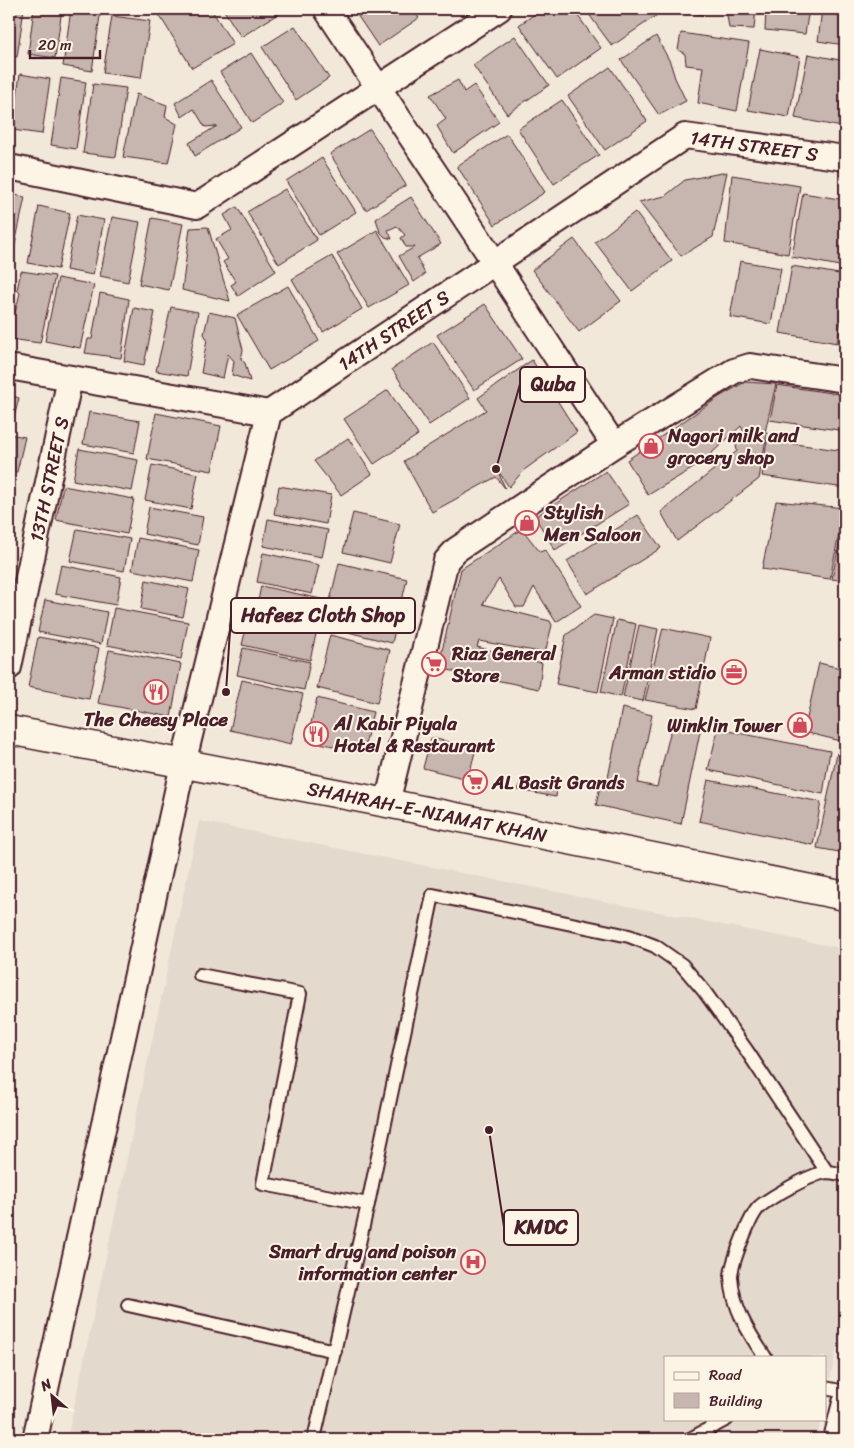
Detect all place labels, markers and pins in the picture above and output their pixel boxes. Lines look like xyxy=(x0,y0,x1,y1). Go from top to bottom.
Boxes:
callout: Quba xyxy=(520,367,585,402)
place label: Nagori milk and grocery shop xyxy=(666,419,800,474)
shop icon: Nagori milk and grocery shop xyxy=(638,433,664,459)
place label: Stylish Men Saloon xyxy=(543,496,641,551)
shop icon: Stylish Men Saloon xyxy=(514,510,540,536)
callout: Hafeez Cloth Shop xyxy=(231,598,415,633)
place label: Riaz General Store xyxy=(451,637,558,692)
supermarket icon: Riaz General Store xyxy=(421,651,447,677)
place label: Arman stidio xyxy=(608,656,716,689)
office icon: Arman stidio xyxy=(721,659,747,685)
restaurant icon: The Cheesy Place xyxy=(143,679,169,705)
place label: The Cheesy Place xyxy=(84,703,228,736)
place label: Al Kabir Piyala Hotel & Restaurant xyxy=(333,707,496,762)
place label: Winklin Tower xyxy=(667,709,783,742)
shop icon: Winklin Tower xyxy=(787,712,813,738)
restaurant icon: Al Kabir Piyala Hotel & Restaurant xyxy=(303,721,329,747)
place label: AL Basit Grands xyxy=(491,766,626,799)
supermarket icon: AL Basit Grands xyxy=(462,769,488,795)
callout: KMDC xyxy=(504,1210,578,1245)
place label: Smart drug and poison information center xyxy=(268,1235,458,1290)
hospital icon: Smart drug and poison information center xyxy=(460,1249,486,1275)

